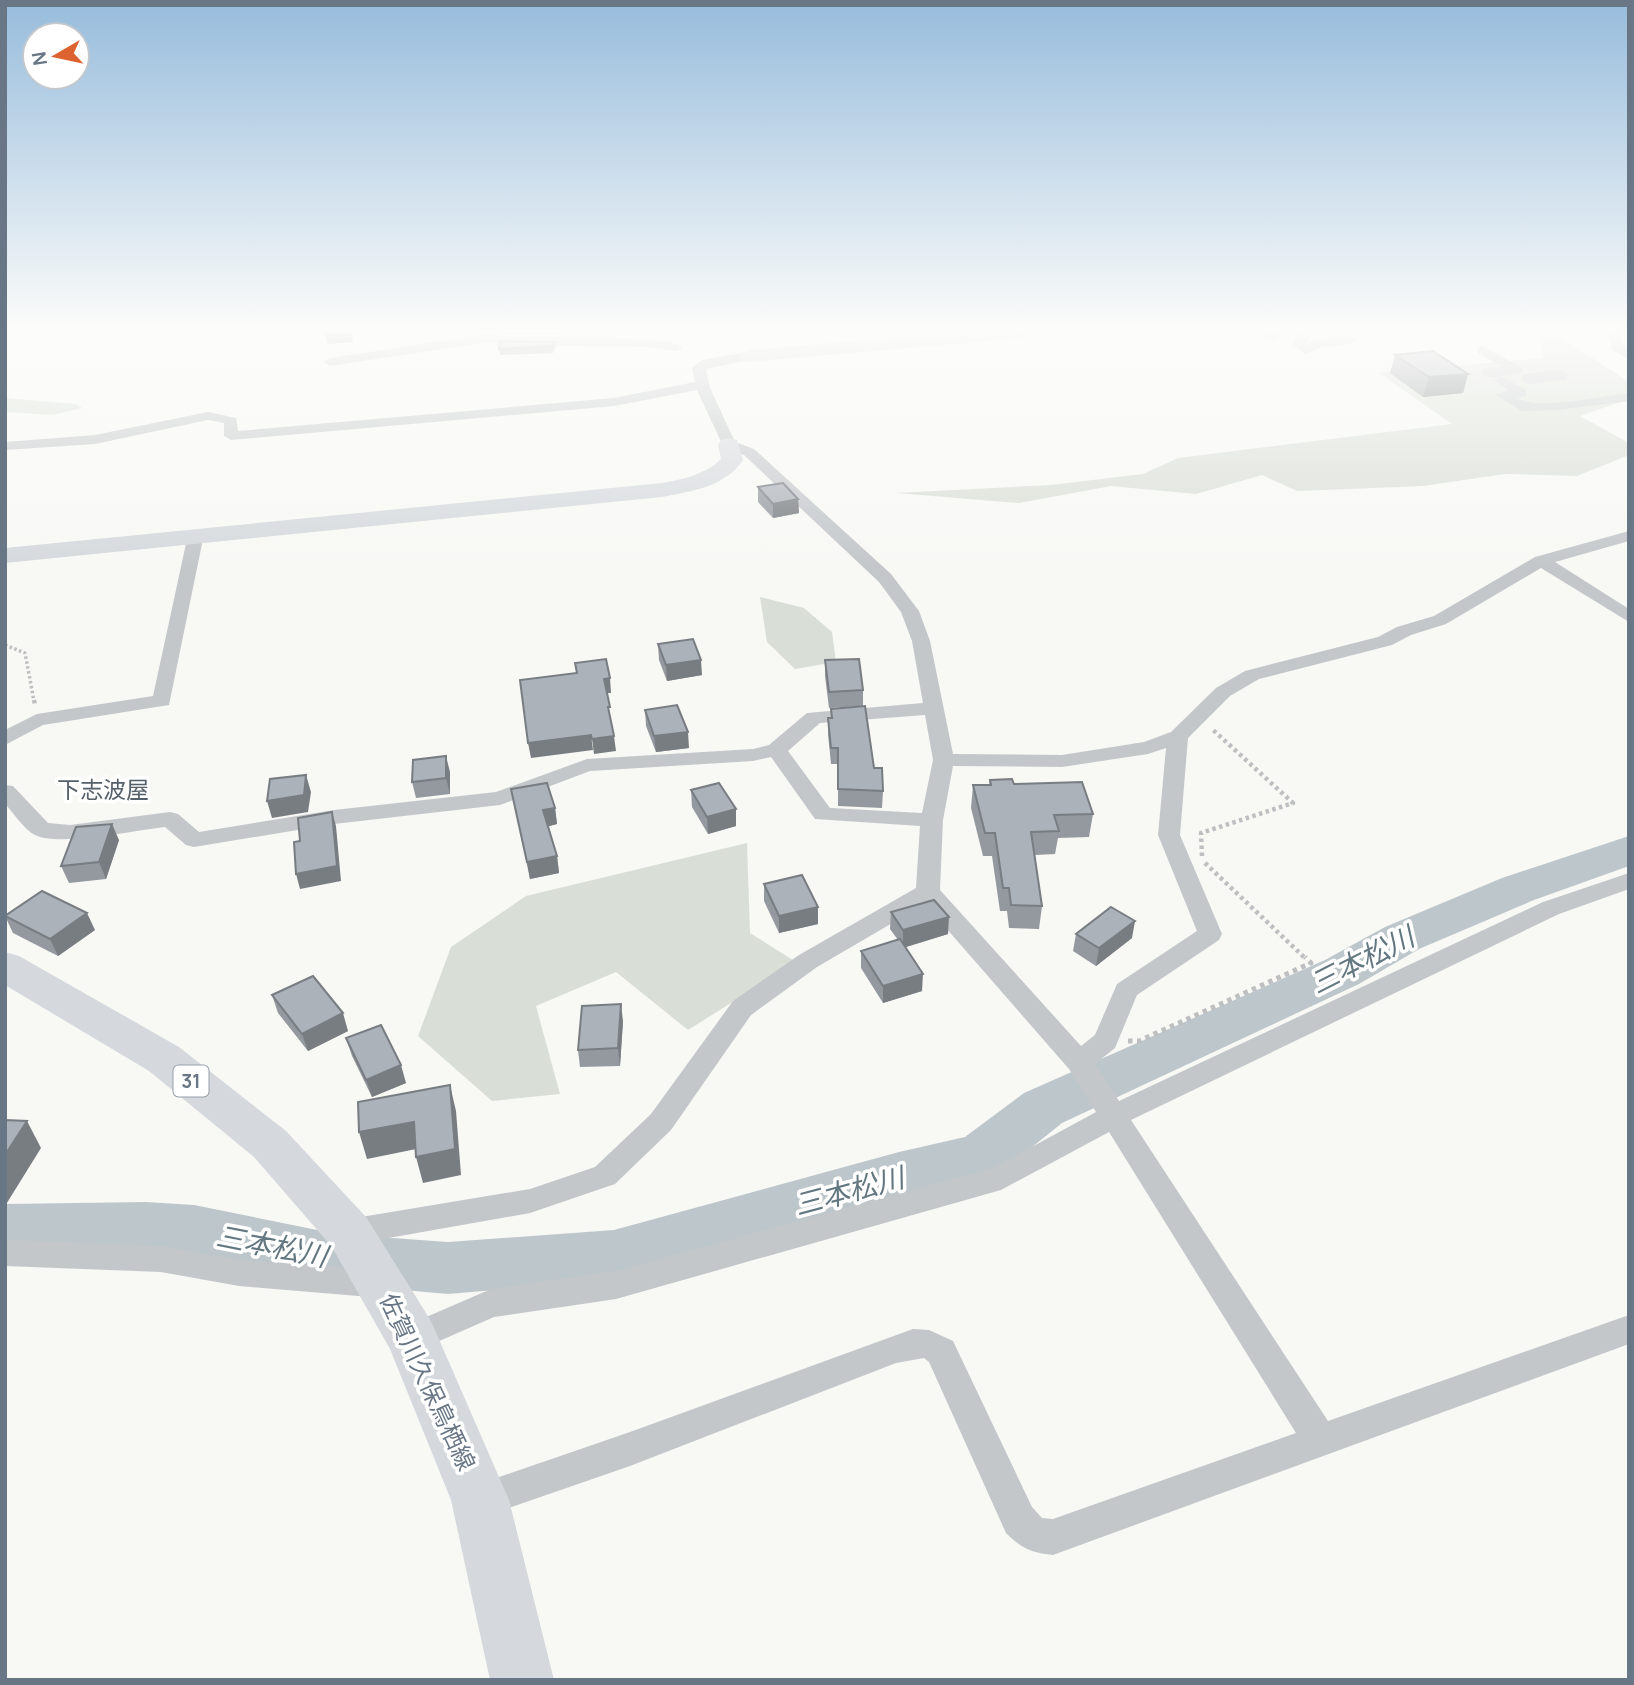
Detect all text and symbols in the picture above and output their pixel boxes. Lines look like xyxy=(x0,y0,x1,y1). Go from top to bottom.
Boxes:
north arrow xyxy=(21,21,91,91)
text: N xyxy=(25,50,53,67)
district label: 下志波屋 xyxy=(57,773,149,805)
water label: 三本松川 xyxy=(1303,915,1423,1001)
road number: 31 xyxy=(174,1065,208,1096)
water label: 三本松川 xyxy=(790,1156,911,1223)
water label: 三本松川 xyxy=(214,1216,334,1275)
street label: 佐賀川久保鳥栖線 xyxy=(373,1287,484,1475)

